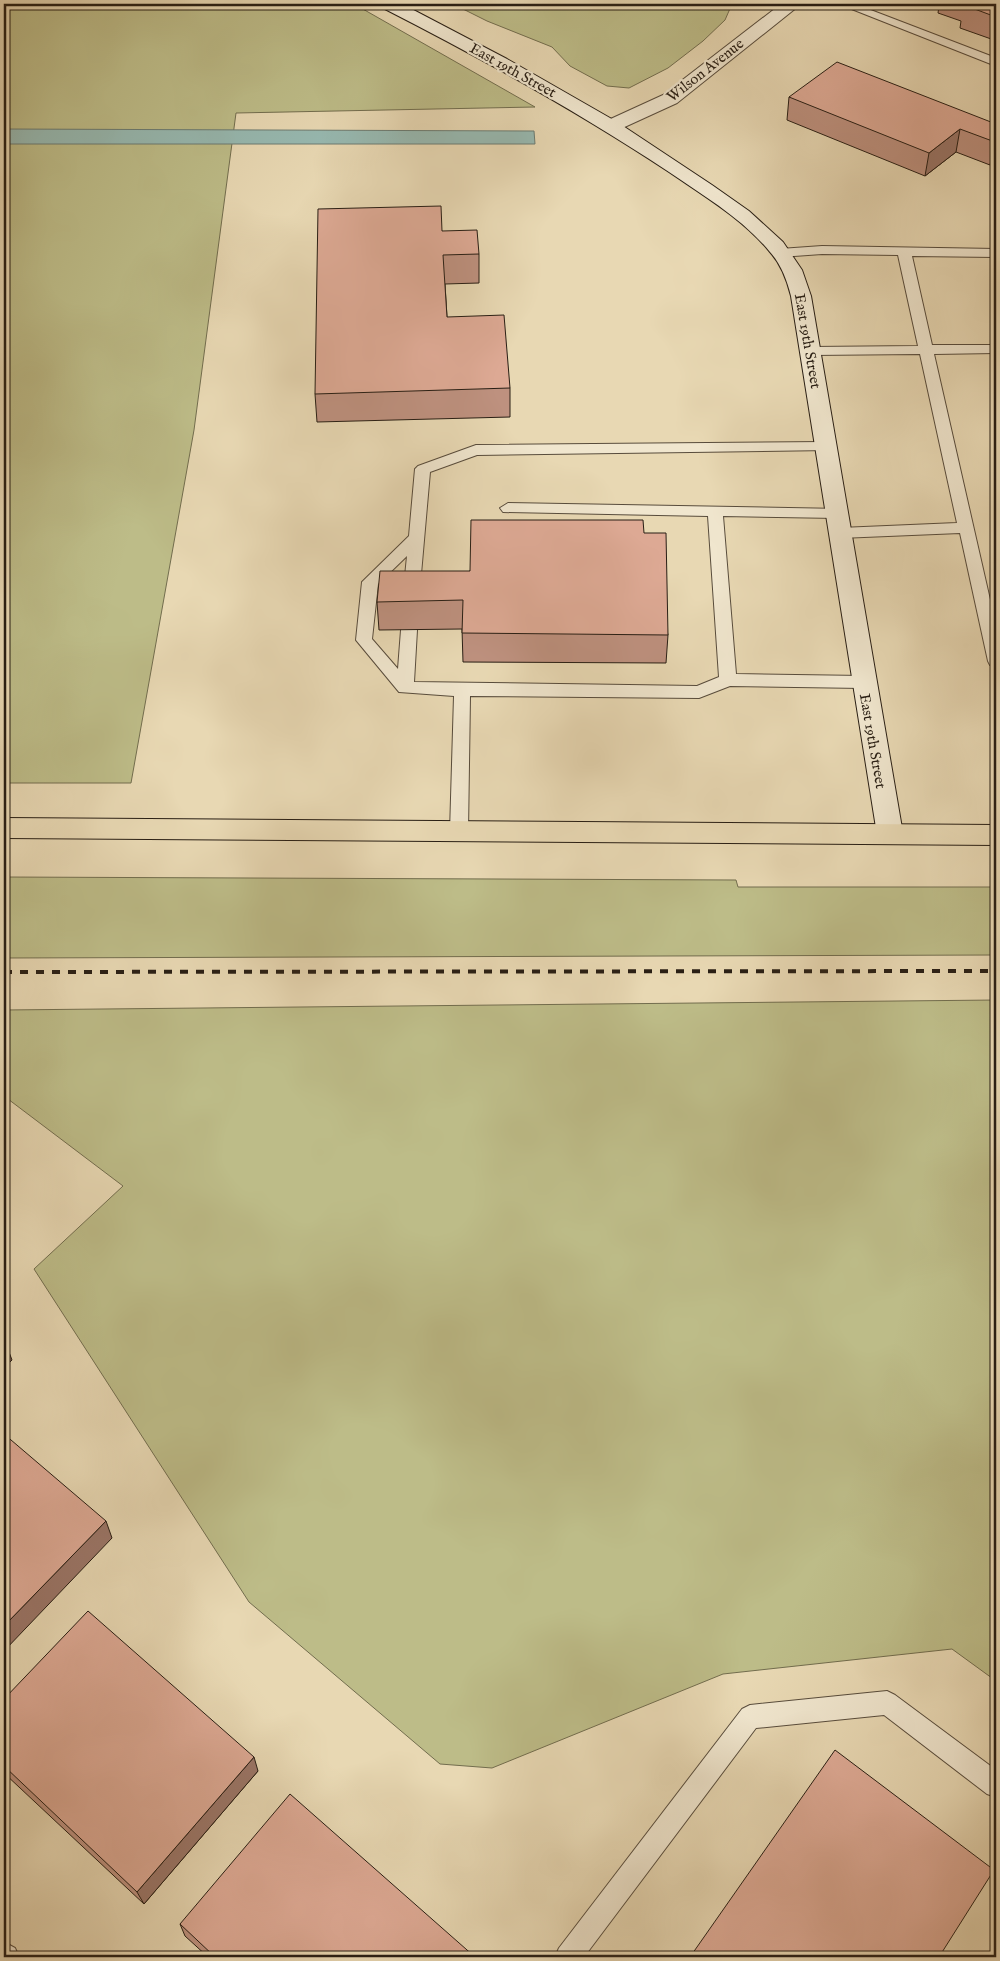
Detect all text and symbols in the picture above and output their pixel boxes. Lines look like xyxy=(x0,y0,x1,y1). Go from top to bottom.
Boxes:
street label: Wilson Avenue xyxy=(663,34,748,106)
street label: East 19th Street xyxy=(466,39,560,102)
street label: East 19th Street xyxy=(790,292,825,390)
street label: East 19th Street xyxy=(855,692,890,790)

